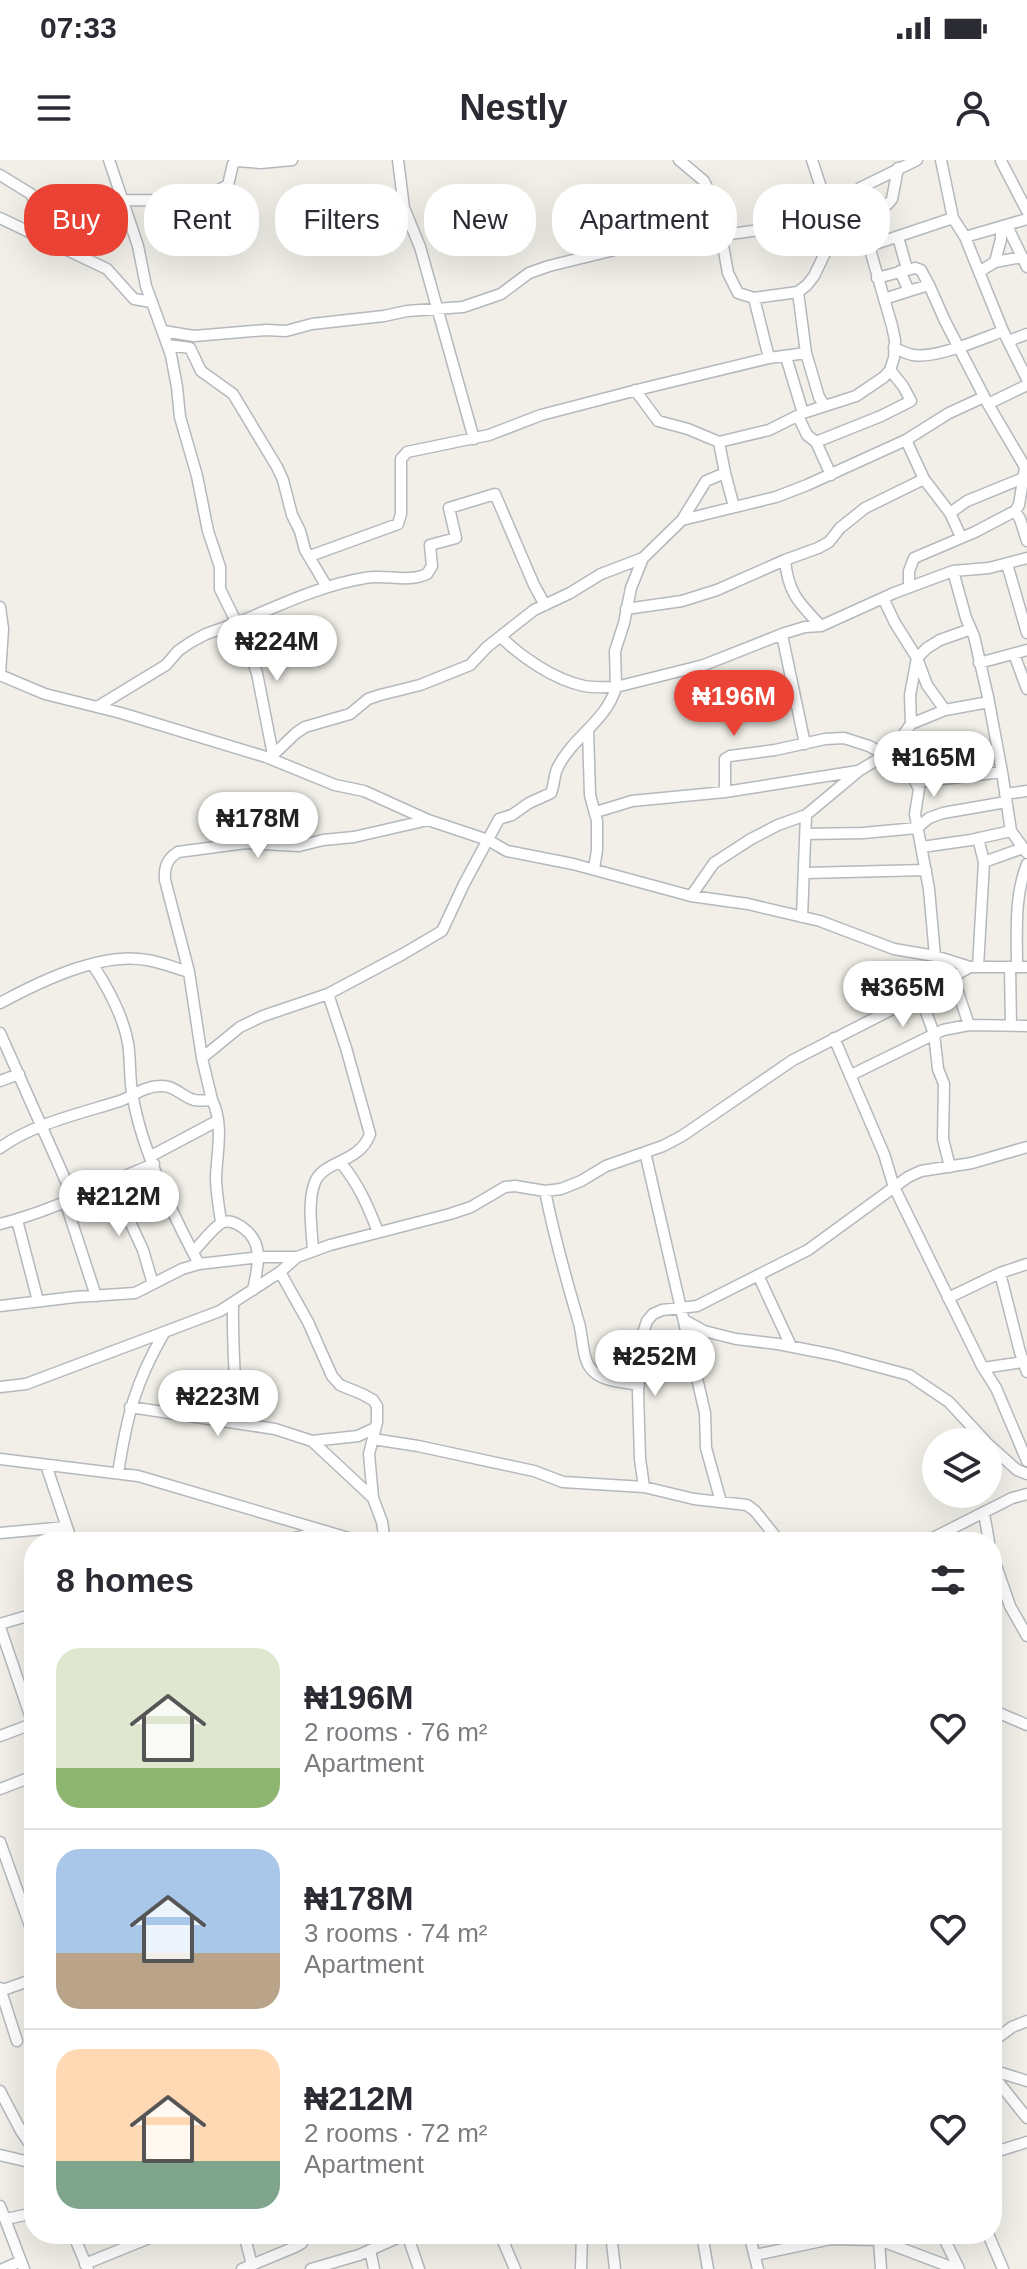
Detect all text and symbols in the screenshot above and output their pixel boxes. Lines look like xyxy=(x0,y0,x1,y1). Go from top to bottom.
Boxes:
text: 07:33 xyxy=(40,11,117,44)
icon: menu xyxy=(32,86,76,130)
icon: person xyxy=(951,86,995,130)
text: Nestly xyxy=(459,87,568,128)
chip: Buy xyxy=(24,184,128,256)
chip: Rent xyxy=(144,184,259,256)
chip: Filters xyxy=(275,184,408,256)
chip: New xyxy=(424,184,536,256)
chip: Apartment xyxy=(552,184,737,256)
chip: House xyxy=(753,184,890,256)
pin: ₦224M xyxy=(221,615,333,683)
text: ₦224M xyxy=(235,626,319,656)
pin: ₦196M xyxy=(678,670,790,738)
text: ₦196M xyxy=(692,681,776,711)
pin: ₦165M xyxy=(878,731,990,799)
text: ₦165M xyxy=(892,742,976,772)
pin: ₦178M xyxy=(202,792,314,860)
text: ₦178M xyxy=(216,803,300,833)
pin: ₦365M xyxy=(847,961,959,1029)
text: ₦365M xyxy=(861,972,945,1002)
pin: ₦212M xyxy=(63,1170,175,1238)
text: ₦212M xyxy=(77,1181,161,1211)
pin: ₦252M xyxy=(599,1330,711,1398)
text: ₦252M xyxy=(613,1341,697,1371)
pin: ₦223M xyxy=(162,1370,274,1438)
text: ₦223M xyxy=(176,1381,260,1411)
map controls xyxy=(922,1428,1002,1508)
button: layers xyxy=(922,1428,1002,1508)
icon: filters xyxy=(926,1558,970,1602)
text: 8 homes xyxy=(56,1561,194,1599)
text: ₦196M xyxy=(304,1678,414,1716)
icon: home xyxy=(120,1680,216,1776)
icon: heart xyxy=(926,1706,970,1750)
text: 2 rooms · 76 m² xyxy=(304,1717,488,1747)
text: Apartment xyxy=(304,1748,424,1778)
text: ₦178M xyxy=(304,1879,414,1917)
icon: home xyxy=(120,1881,216,1977)
icon: heart xyxy=(926,1907,970,1951)
text: 3 rooms · 74 m² xyxy=(304,1918,488,1948)
text: Apartment xyxy=(304,1949,424,1979)
text: ₦212M xyxy=(304,2079,414,2117)
icon: home xyxy=(120,2081,216,2177)
icon: heart xyxy=(926,2107,970,2151)
text: 2 rooms · 72 m² xyxy=(304,2118,488,2148)
text: Apartment xyxy=(304,2149,424,2179)

